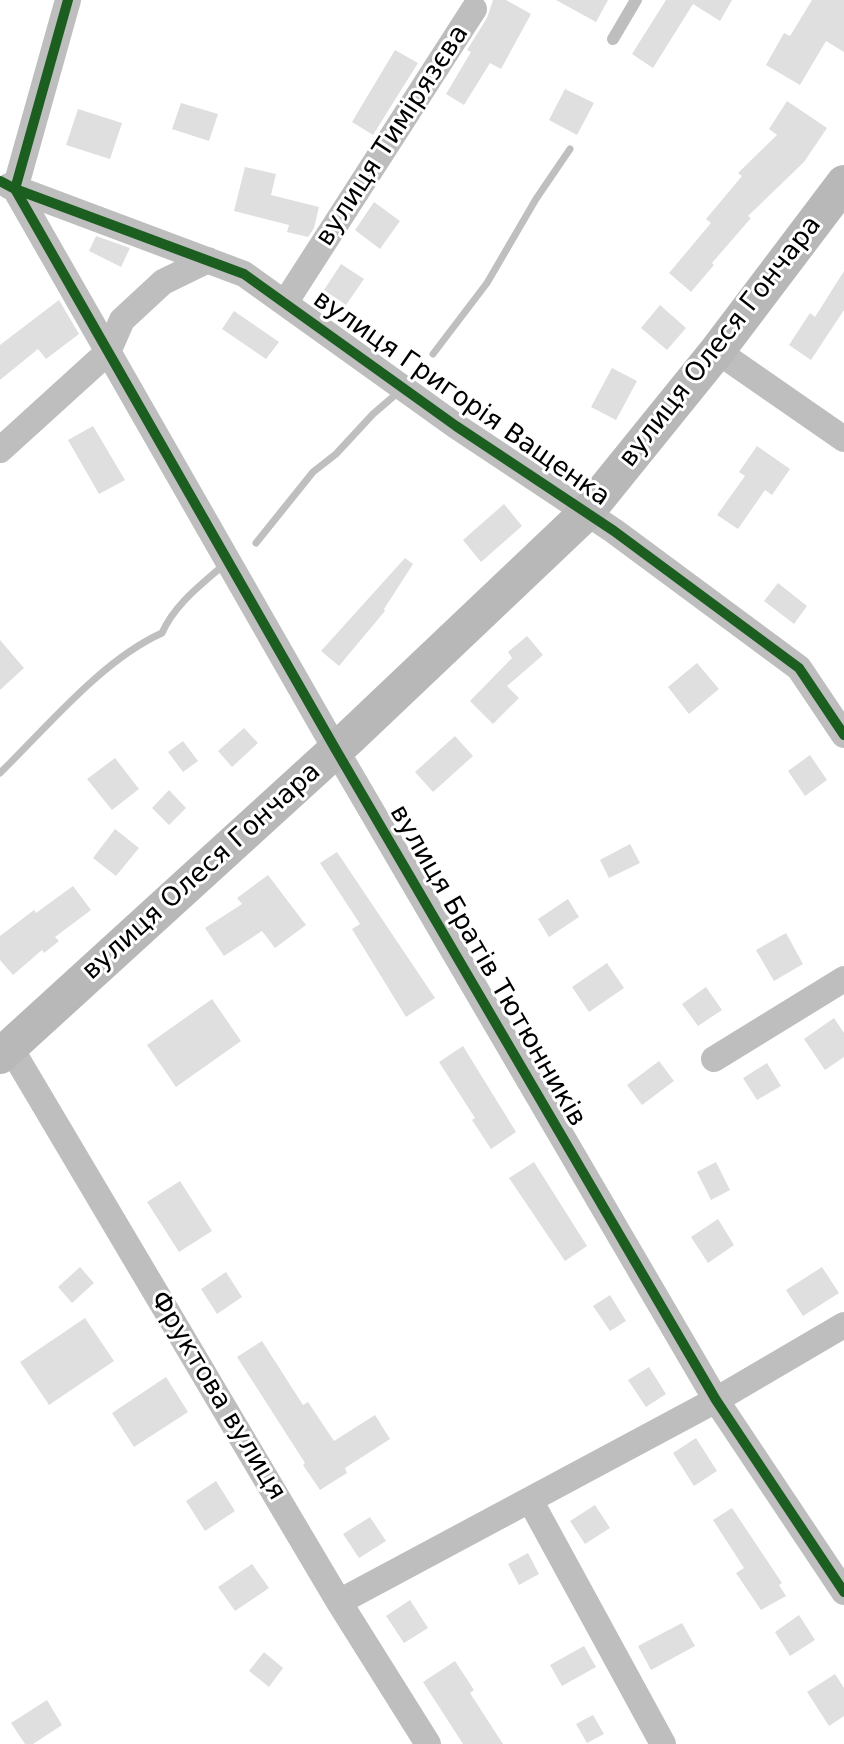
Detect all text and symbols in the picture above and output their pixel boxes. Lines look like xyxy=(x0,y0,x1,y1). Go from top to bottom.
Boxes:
street label: вулиця Тимірязєва xyxy=(310,20,476,252)
street label: вулиця Олеся Гончара xyxy=(613,210,829,474)
street label: вулиця Григорія Ващенка xyxy=(307,284,615,514)
street label: вулиця Олеся Гончара xyxy=(77,757,327,987)
street label: вулиця Братів Тютюнників xyxy=(382,800,592,1132)
street label: Фруктова вулиця xyxy=(142,1286,292,1506)

